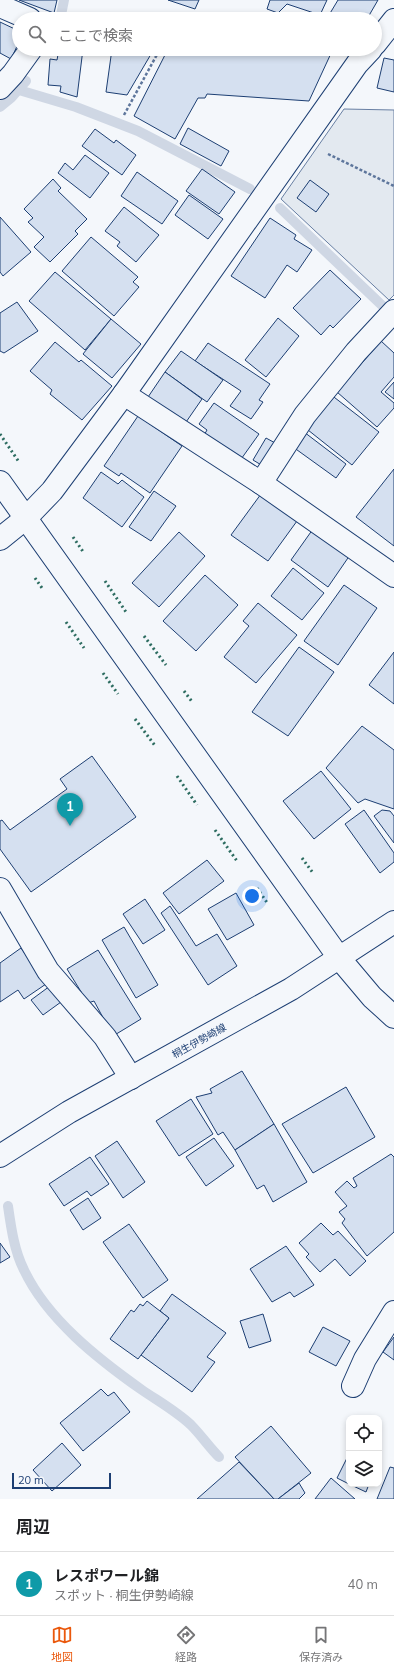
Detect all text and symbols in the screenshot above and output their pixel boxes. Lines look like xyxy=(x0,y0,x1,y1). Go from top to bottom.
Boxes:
search box xyxy=(12,12,382,56)
icon: search xyxy=(26,23,48,45)
text: ここで検索 xyxy=(58,26,133,45)
pin: 1 xyxy=(57,793,83,826)
your location xyxy=(242,886,262,906)
street label: 桐生伊勢崎線 xyxy=(170,1021,228,1061)
map controls xyxy=(346,1415,382,1487)
button: locate xyxy=(346,1415,382,1451)
button: layers xyxy=(346,1451,382,1487)
scale bar xyxy=(12,1471,111,1490)
text: 20 m xyxy=(18,1473,44,1487)
text: 周辺 xyxy=(16,1516,50,1537)
text: レスポワール錦 xyxy=(54,1566,159,1585)
text: 1 xyxy=(25,1576,33,1592)
text: 40 m xyxy=(348,1576,378,1592)
text: スポット · 桐生伊勢崎線 xyxy=(54,1587,194,1603)
tab: 地図 xyxy=(51,1624,73,1664)
tab: 経路 xyxy=(175,1624,197,1664)
tab: 保存済み xyxy=(299,1624,343,1664)

